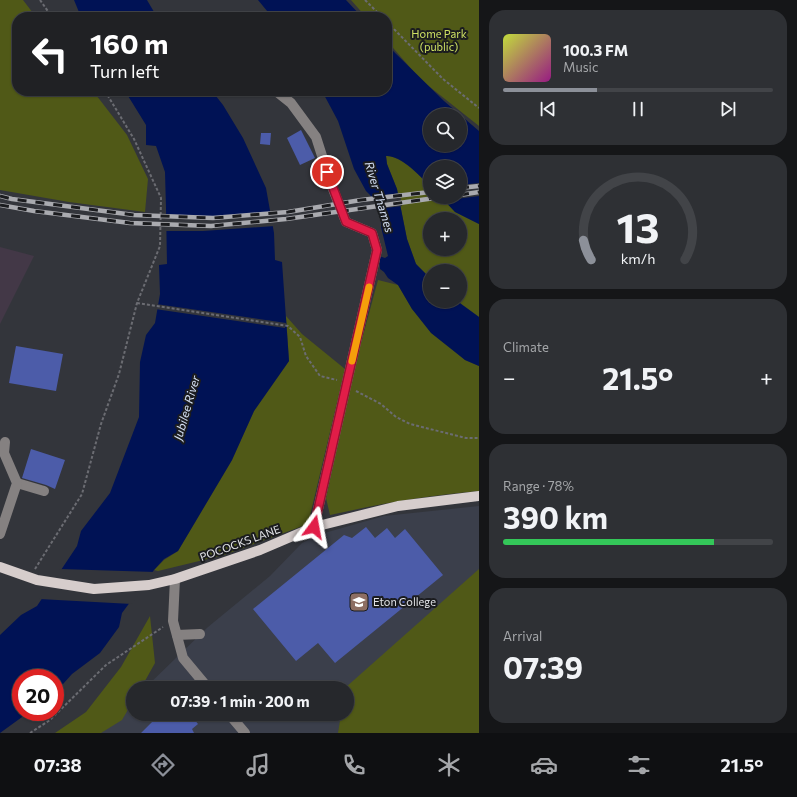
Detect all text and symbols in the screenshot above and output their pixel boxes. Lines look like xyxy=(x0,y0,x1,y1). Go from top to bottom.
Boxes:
text: 160 m xyxy=(90,26,168,60)
park label: Home Park (public) xyxy=(411,27,467,53)
icon: left xyxy=(24,28,76,80)
text: 100.3 FM xyxy=(563,41,628,59)
text: Music xyxy=(563,59,598,75)
text: Turn left xyxy=(90,60,159,82)
icon: previous xyxy=(537,98,559,120)
icon: pause xyxy=(627,98,649,120)
icon: next xyxy=(717,98,739,120)
map controls xyxy=(423,108,467,308)
button: search xyxy=(423,108,467,152)
pin xyxy=(310,155,344,189)
water label: River Thames xyxy=(362,159,398,235)
button: layers xyxy=(423,160,467,204)
icon: arrive xyxy=(316,161,338,183)
text: 13 xyxy=(616,201,660,252)
button: + xyxy=(423,212,467,256)
text: km/h xyxy=(621,248,655,266)
button: − xyxy=(423,264,467,308)
text: Climate xyxy=(503,339,549,355)
text: 21.5° xyxy=(602,359,673,396)
text: − xyxy=(503,364,516,391)
text: + xyxy=(760,364,773,391)
water label: Jubilee River xyxy=(170,373,203,443)
text: Range · 78% xyxy=(503,478,574,494)
text: 390 km xyxy=(503,498,608,535)
position arrow xyxy=(293,506,335,548)
street label: POCOCKS LANE xyxy=(198,522,282,563)
school or university icon: Eton College xyxy=(348,591,370,613)
place label: Eton College xyxy=(373,595,436,608)
text: Arrival xyxy=(503,628,542,644)
text: 07:39 xyxy=(503,648,583,685)
speed limit sign: 20 xyxy=(12,669,64,721)
text: 07:39 · 1 min · 200 m xyxy=(170,692,310,710)
icon: directions xyxy=(149,751,177,779)
icon: music xyxy=(244,751,272,779)
icon: phone xyxy=(340,751,368,779)
icon: climate xyxy=(435,751,463,779)
icon: car xyxy=(530,751,558,779)
icon: filters xyxy=(625,751,653,779)
text: 07:38 xyxy=(34,754,82,776)
text: 21.5° xyxy=(721,754,763,776)

